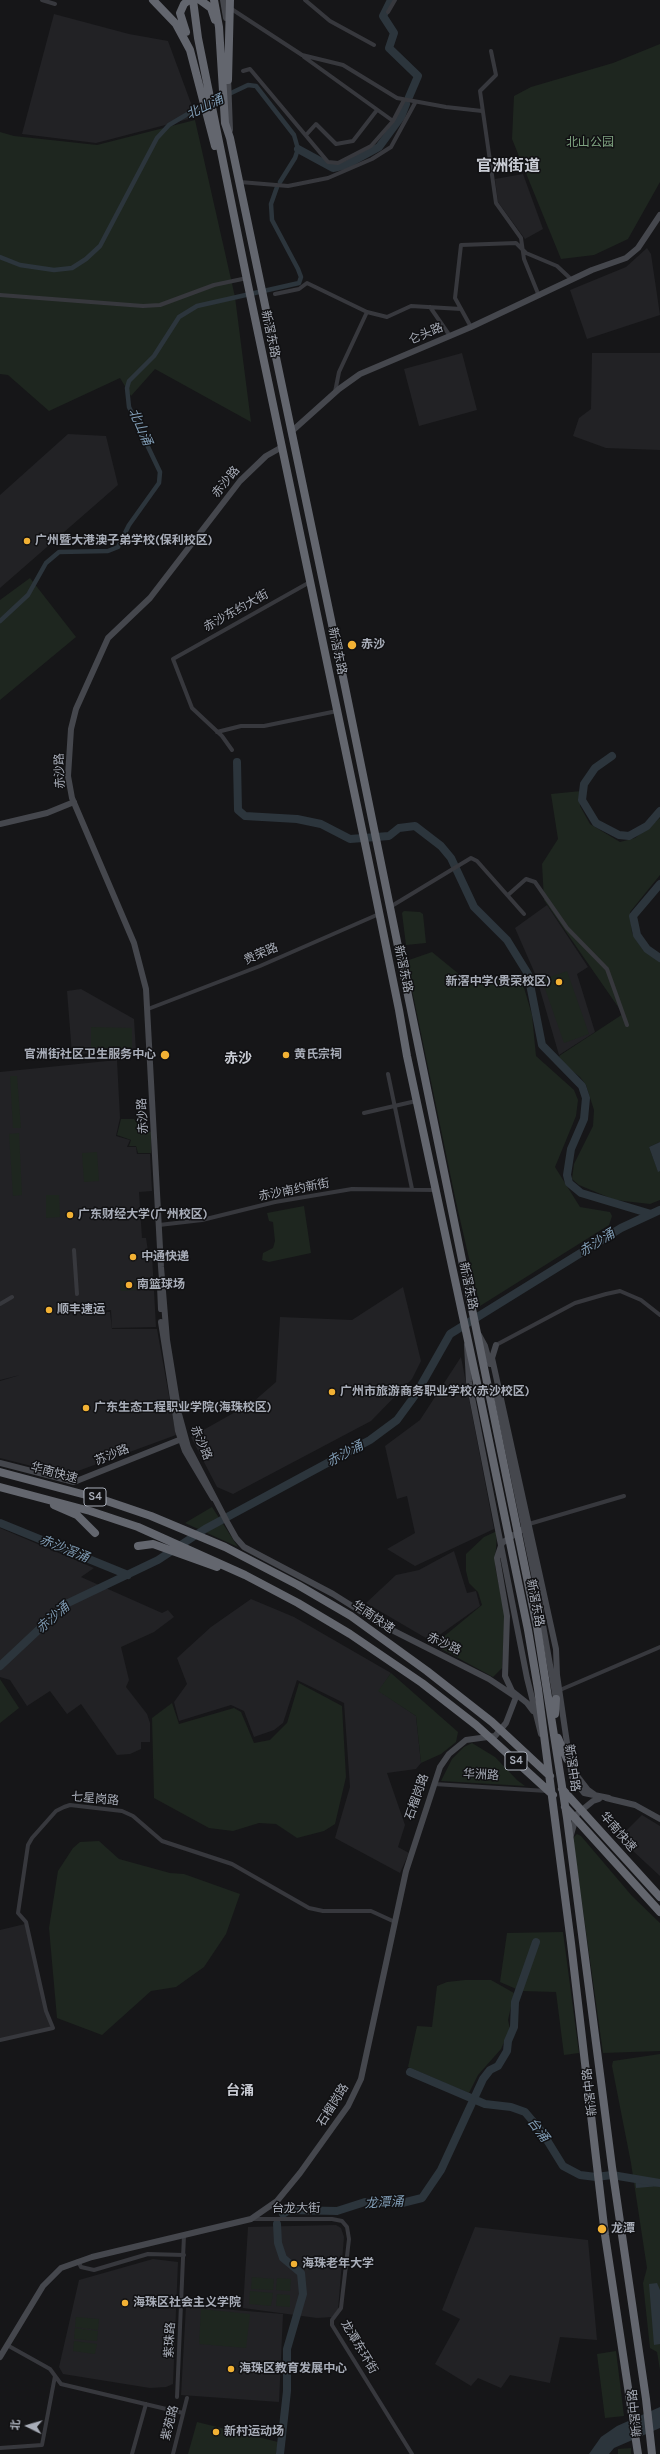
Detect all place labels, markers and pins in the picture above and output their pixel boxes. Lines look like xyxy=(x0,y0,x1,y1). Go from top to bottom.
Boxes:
place label: 广州暨大港澳子弟学校(保利校区) xyxy=(35,534,213,548)
marker: 广州暨大港澳子弟学校(保利校区) xyxy=(22,536,32,546)
place label: 赤沙 xyxy=(361,638,385,652)
marker: 赤沙 xyxy=(346,639,358,651)
place label: 新滘中学(贵荣校区) xyxy=(445,975,551,989)
marker: 新滘中学(贵荣校区) xyxy=(554,977,564,987)
place label: 官洲街社区卫生服务中心 xyxy=(24,1048,156,1062)
place label: 黄氏宗祠 xyxy=(294,1048,342,1062)
marker: 官洲街社区卫生服务中心 xyxy=(159,1049,171,1061)
marker: 黄氏宗祠 xyxy=(281,1050,291,1060)
place label: 广东财经大学(广州校区) xyxy=(78,1208,208,1222)
marker: 广东财经大学(广州校区) xyxy=(65,1210,75,1220)
place label: 中通快递 xyxy=(141,1250,189,1264)
marker: 中通快递 xyxy=(128,1252,138,1262)
place label: 南篮球场 xyxy=(137,1278,185,1292)
marker: 南篮球场 xyxy=(124,1280,134,1290)
place label: 顺丰速运 xyxy=(57,1303,105,1317)
marker: 顺丰速运 xyxy=(44,1305,54,1315)
place label: 广州市旅游商务职业学校(赤沙校区) xyxy=(340,1385,530,1399)
marker: 广州市旅游商务职业学校(赤沙校区) xyxy=(327,1387,337,1397)
place label: 广东生态工程职业学院(海珠校区) xyxy=(94,1401,272,1415)
marker: 广东生态工程职业学院(海珠校区) xyxy=(81,1403,91,1413)
place label: 龙潭 xyxy=(611,2222,635,2236)
marker: 龙潭 xyxy=(596,2223,608,2235)
place label: 海珠老年大学 xyxy=(302,2257,374,2271)
marker: 海珠老年大学 xyxy=(289,2259,299,2269)
place label: 海珠区社会主义学院 xyxy=(133,2296,241,2310)
marker: 海珠区社会主义学院 xyxy=(120,2298,130,2308)
place label: 海珠区教育发展中心 xyxy=(239,2362,347,2376)
marker: 海珠区教育发展中心 xyxy=(226,2364,236,2374)
place label: 新村运动场 xyxy=(224,2425,284,2439)
marker: 新村运动场 xyxy=(211,2427,221,2437)

